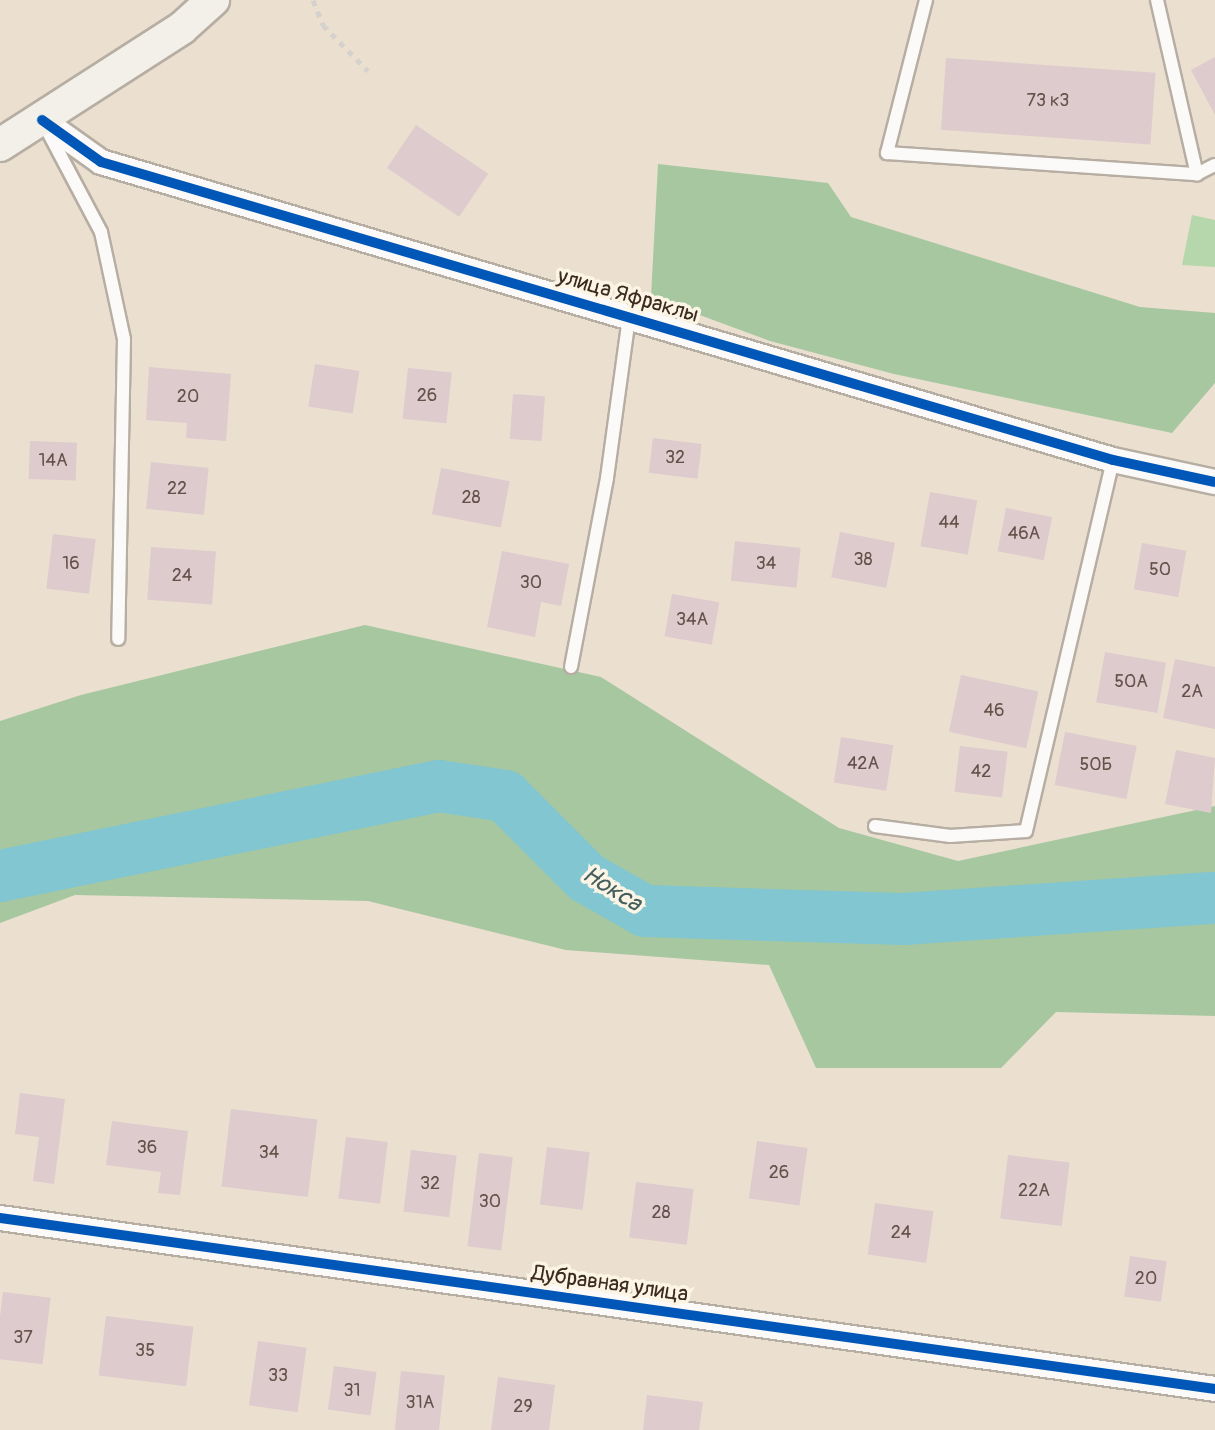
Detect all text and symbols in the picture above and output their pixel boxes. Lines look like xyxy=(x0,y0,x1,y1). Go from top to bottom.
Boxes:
house number: 73 к3 xyxy=(1027,90,1069,112)
street label: улица Яфраклы xyxy=(554,263,702,329)
house number: 26 xyxy=(417,385,437,407)
house number: 20 xyxy=(177,386,199,408)
house number: 32 xyxy=(665,447,685,469)
house number: 14А xyxy=(38,450,68,472)
house number: 22 xyxy=(167,478,187,500)
house number: 28 xyxy=(461,487,481,509)
house number: 44 xyxy=(939,512,959,534)
house number: 46А xyxy=(1008,523,1040,545)
house number: 38 xyxy=(853,549,873,571)
house number: 16 xyxy=(62,553,80,575)
house number: 34 xyxy=(756,553,776,575)
house number: 50 xyxy=(1149,559,1171,581)
house number: 24 xyxy=(172,565,192,587)
house number: 30 xyxy=(520,572,542,594)
house number: 34А xyxy=(676,609,708,631)
house number: 50А xyxy=(1114,671,1148,693)
house number: 2А xyxy=(1181,681,1203,703)
house number: 46 xyxy=(984,700,1004,722)
house number: 42А xyxy=(847,753,879,775)
house number: 50Б xyxy=(1080,754,1112,776)
house number: 42 xyxy=(971,761,991,783)
water label: Нокса xyxy=(577,860,647,918)
house number: 36 xyxy=(137,1137,157,1159)
house number: 34 xyxy=(259,1142,279,1164)
house number: 26 xyxy=(769,1162,789,1184)
house number: 32 xyxy=(420,1173,440,1195)
house number: 22А xyxy=(1018,1180,1050,1202)
house number: 30 xyxy=(479,1191,501,1213)
house number: 28 xyxy=(651,1202,671,1224)
house number: 24 xyxy=(891,1222,911,1244)
street label: Дубравная улица xyxy=(530,1260,690,1308)
house number: 20 xyxy=(1135,1268,1157,1290)
house number: 37 xyxy=(13,1327,33,1349)
house number: 35 xyxy=(135,1340,155,1362)
house number: 33 xyxy=(268,1365,288,1387)
house number: 31 xyxy=(343,1380,361,1402)
house number: 31А xyxy=(406,1392,434,1414)
house number: 29 xyxy=(513,1396,533,1418)

